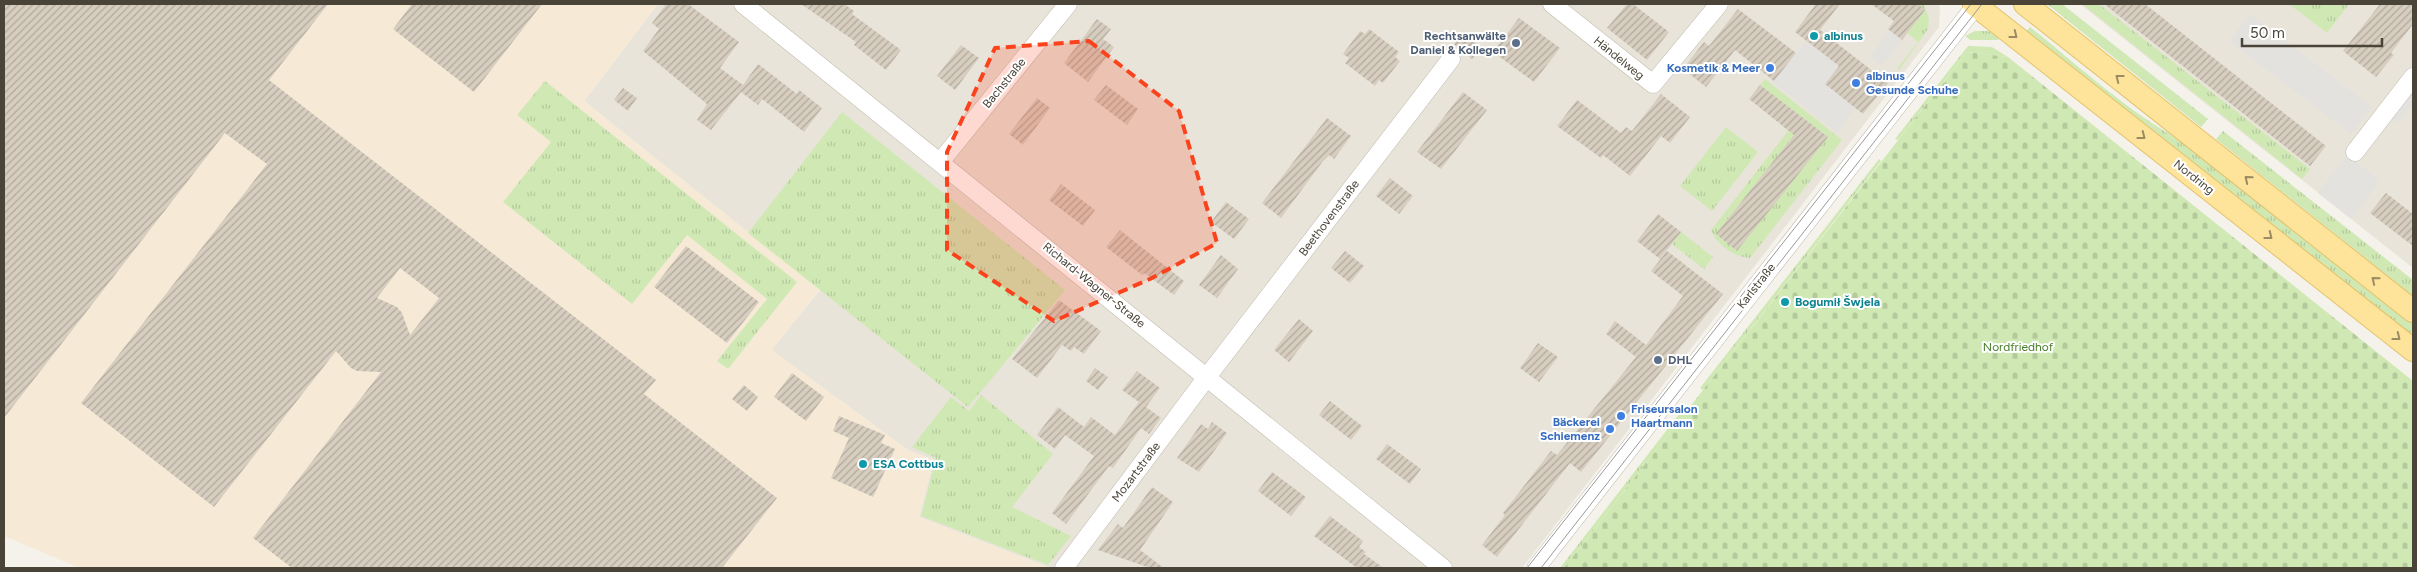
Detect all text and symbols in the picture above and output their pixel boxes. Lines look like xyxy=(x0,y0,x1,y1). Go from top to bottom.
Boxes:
scale bar xyxy=(2242,15,2382,47)
text: 50 m xyxy=(2250,24,2285,42)
place label: Rechtsanwälte Daniel & Kollegen xyxy=(1410,29,1506,57)
place label: albinus xyxy=(1824,29,1863,43)
marker: albinus xyxy=(1808,30,1820,42)
one-way arrow xyxy=(2008,30,2017,38)
street label: Händelweg xyxy=(1591,33,1647,83)
marker: Rechtsanwälte Daniel & Kollegen xyxy=(1510,37,1522,49)
street label: Bachstraße xyxy=(980,55,1029,111)
place label: Kosmetik & Meer xyxy=(1667,61,1760,75)
marker: Kosmetik & Meer xyxy=(1764,62,1776,74)
place label: albinus Gesunde Schuhe xyxy=(1866,69,1959,97)
one-way arrow xyxy=(2116,75,2125,84)
marker: albinus Gesunde Schuhe xyxy=(1850,77,1862,89)
one-way arrow xyxy=(2136,130,2145,138)
street label: Nordring xyxy=(2171,157,2217,197)
street label: Beethovenstraße xyxy=(1296,177,1362,259)
one-way arrow xyxy=(2245,177,2254,185)
one-way arrow xyxy=(2264,231,2273,240)
street label: Richard-Wagner-Straße xyxy=(1040,239,1148,331)
street label: Karlstraße xyxy=(1734,260,1778,311)
one-way arrow xyxy=(2372,278,2381,286)
place label: Bogumił Šwjela xyxy=(1795,295,1880,309)
marker: Bogumił Šwjela xyxy=(1779,296,1791,308)
one-way arrow xyxy=(2391,331,2401,340)
park label: Nordfriedhof xyxy=(1983,340,2054,354)
place label: DHL xyxy=(1668,353,1692,367)
marker: DHL xyxy=(1652,354,1664,366)
place label: Friseursalon Haartmann xyxy=(1631,402,1698,430)
marker: Friseursalon Haartmann xyxy=(1615,410,1627,422)
place label: Bäckerei Schiemenz xyxy=(1540,415,1600,443)
marker: Bäckerei Schiemenz xyxy=(1604,423,1616,435)
street label: Mozartstraße xyxy=(1109,439,1163,505)
place label: ESA Cottbus xyxy=(873,457,944,471)
marker: ESA Cottbus xyxy=(857,458,869,470)

